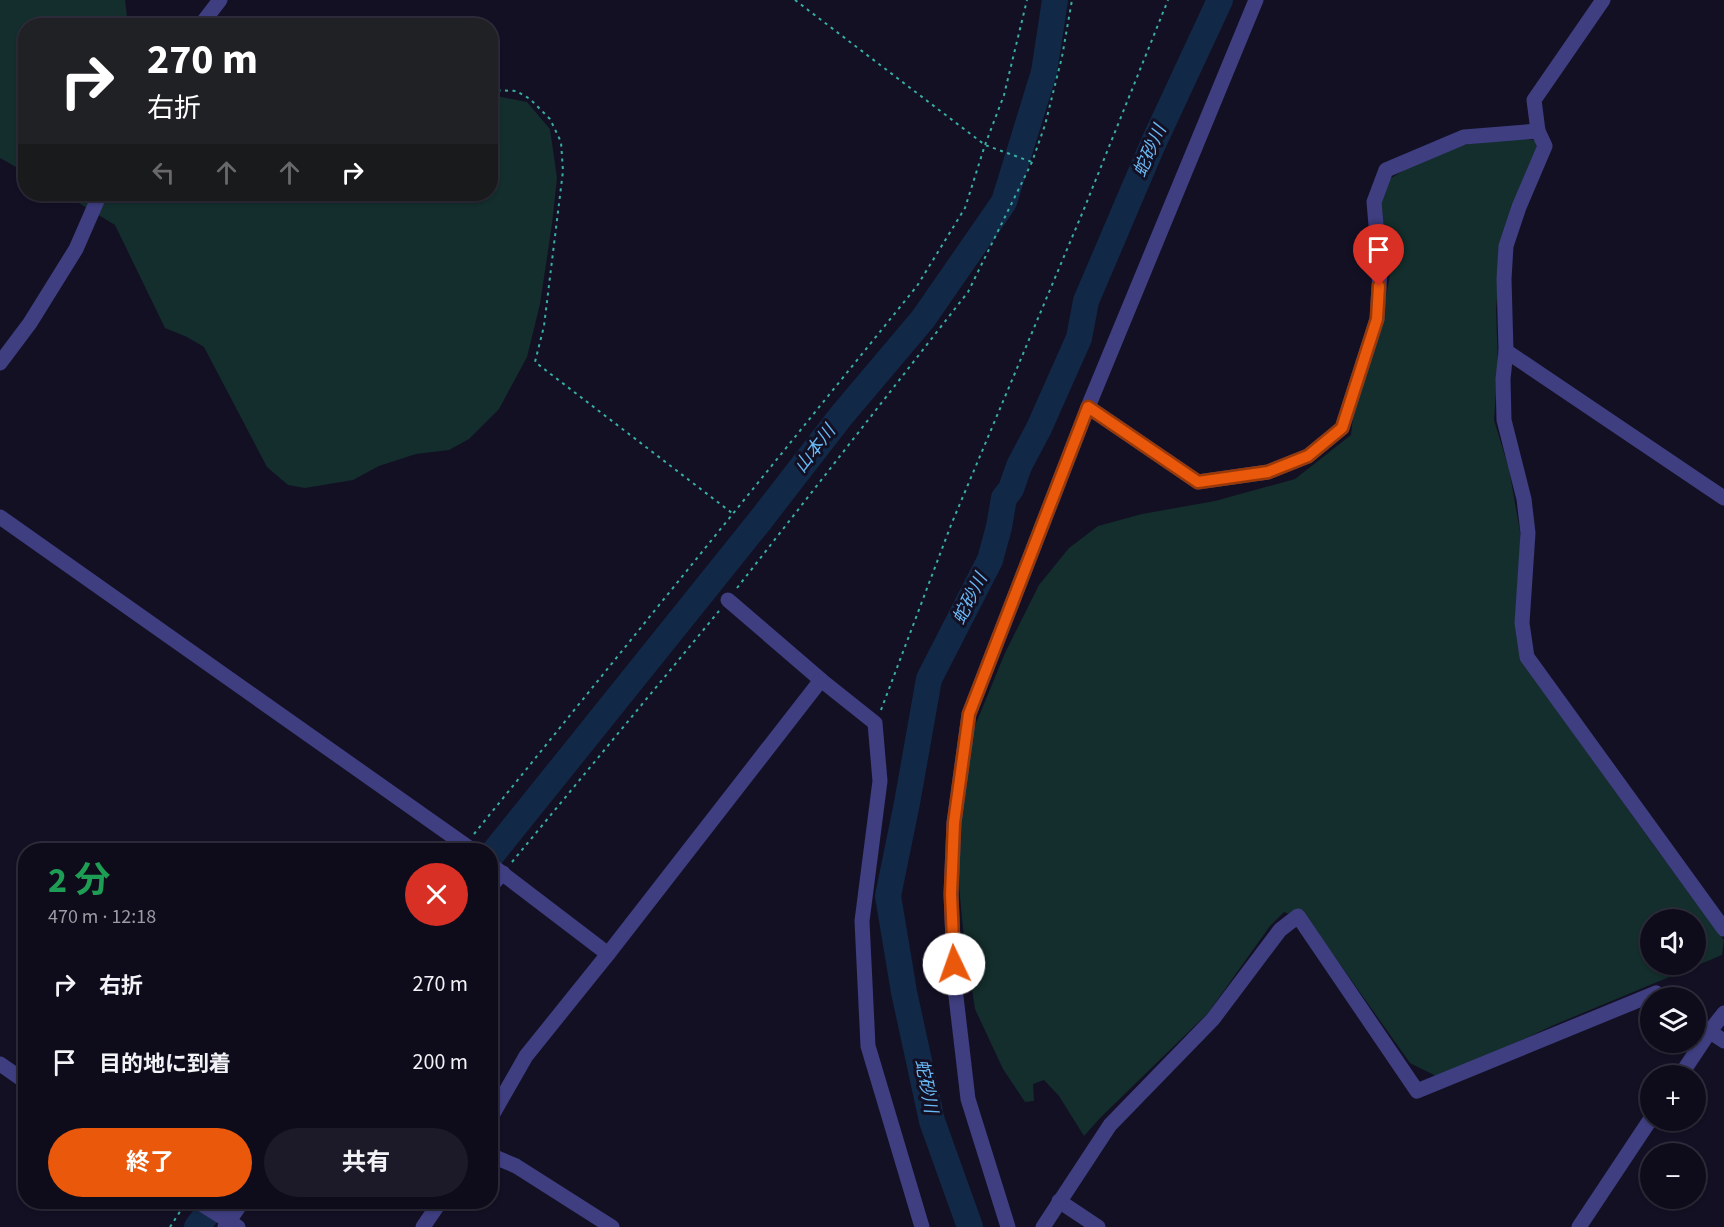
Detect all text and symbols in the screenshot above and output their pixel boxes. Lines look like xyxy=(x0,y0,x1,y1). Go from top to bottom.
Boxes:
text: 270 m xyxy=(147,30,258,90)
icon: right xyxy=(48,42,126,120)
text: 右折 xyxy=(147,89,201,128)
water label: 蛇砂川 xyxy=(1128,119,1173,181)
icon: left xyxy=(147,156,180,189)
icon: ahead xyxy=(210,156,243,189)
icon: ahead xyxy=(273,156,306,189)
icon: right xyxy=(336,156,369,189)
pin xyxy=(1353,224,1404,286)
icon: arrive xyxy=(1362,233,1395,266)
water label: 山本川 xyxy=(789,418,843,478)
water label: 蛇砂川 xyxy=(947,567,994,629)
text: 2 分 xyxy=(48,855,110,906)
button: close xyxy=(405,863,468,926)
text: 470 m · 12:18 xyxy=(48,903,156,931)
map controls xyxy=(1640,909,1706,1209)
button: sound xyxy=(1640,909,1706,975)
position arrow xyxy=(922,932,986,996)
icon: right xyxy=(48,968,81,1001)
text: 270 m xyxy=(413,968,468,1000)
text: 右折 xyxy=(99,970,143,1002)
button: layers xyxy=(1640,987,1706,1053)
icon: arrive xyxy=(48,1046,81,1079)
text: 200 m xyxy=(413,1046,468,1078)
text: 目的地に到着 xyxy=(99,1048,231,1080)
water label: 蛇砂川 xyxy=(909,1057,944,1117)
button: + xyxy=(1640,1065,1706,1131)
button: 終了 xyxy=(48,1128,252,1197)
button: 共有 xyxy=(264,1128,468,1197)
button: − xyxy=(1640,1143,1706,1209)

